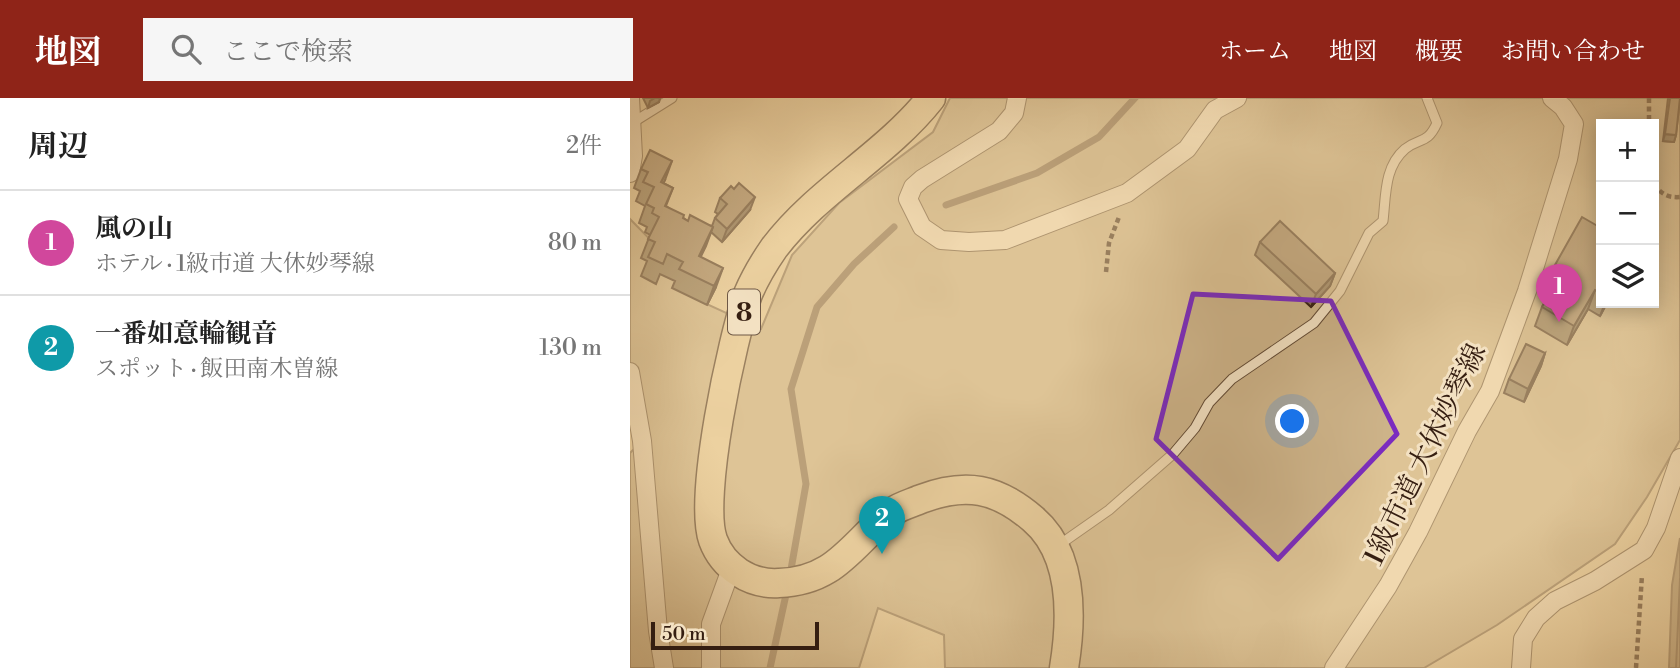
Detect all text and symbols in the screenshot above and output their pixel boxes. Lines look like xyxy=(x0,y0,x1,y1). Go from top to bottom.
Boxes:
search box xyxy=(143,18,633,81)
icon: search xyxy=(167,30,205,68)
text: 地図 xyxy=(35,33,101,74)
text: ここで検索 xyxy=(223,36,353,68)
text: ホーム xyxy=(1219,37,1291,67)
text: 地図 xyxy=(1329,37,1377,67)
text: 概要 xyxy=(1415,37,1463,67)
text: お問い合わせ xyxy=(1501,37,1645,67)
map controls xyxy=(1596,119,1659,308)
button: + xyxy=(1596,119,1659,182)
text: 周辺 xyxy=(28,128,88,166)
text: 2件 xyxy=(566,132,602,160)
button: − xyxy=(1596,182,1659,245)
text: 風の山 xyxy=(95,213,173,245)
text: 1 xyxy=(45,229,57,257)
text: 80 m xyxy=(548,229,602,257)
button: layers xyxy=(1596,245,1659,308)
text: ホテル · 1級市道 大休妙琴線 xyxy=(95,250,375,278)
pin: 1 xyxy=(1536,264,1582,322)
road number: 8 xyxy=(728,290,760,334)
text: 一番如意輪観音 xyxy=(95,318,277,350)
text: 2 xyxy=(44,334,58,362)
text: 130 m xyxy=(539,334,602,362)
street label: 1級市道 大休妙琴線 xyxy=(1357,338,1494,571)
text: スポット · 飯田南木曽線 xyxy=(95,355,338,383)
your location xyxy=(1275,404,1309,438)
pin: 2 xyxy=(859,496,905,554)
scale bar xyxy=(651,619,819,651)
text: 50 m xyxy=(662,622,706,646)

